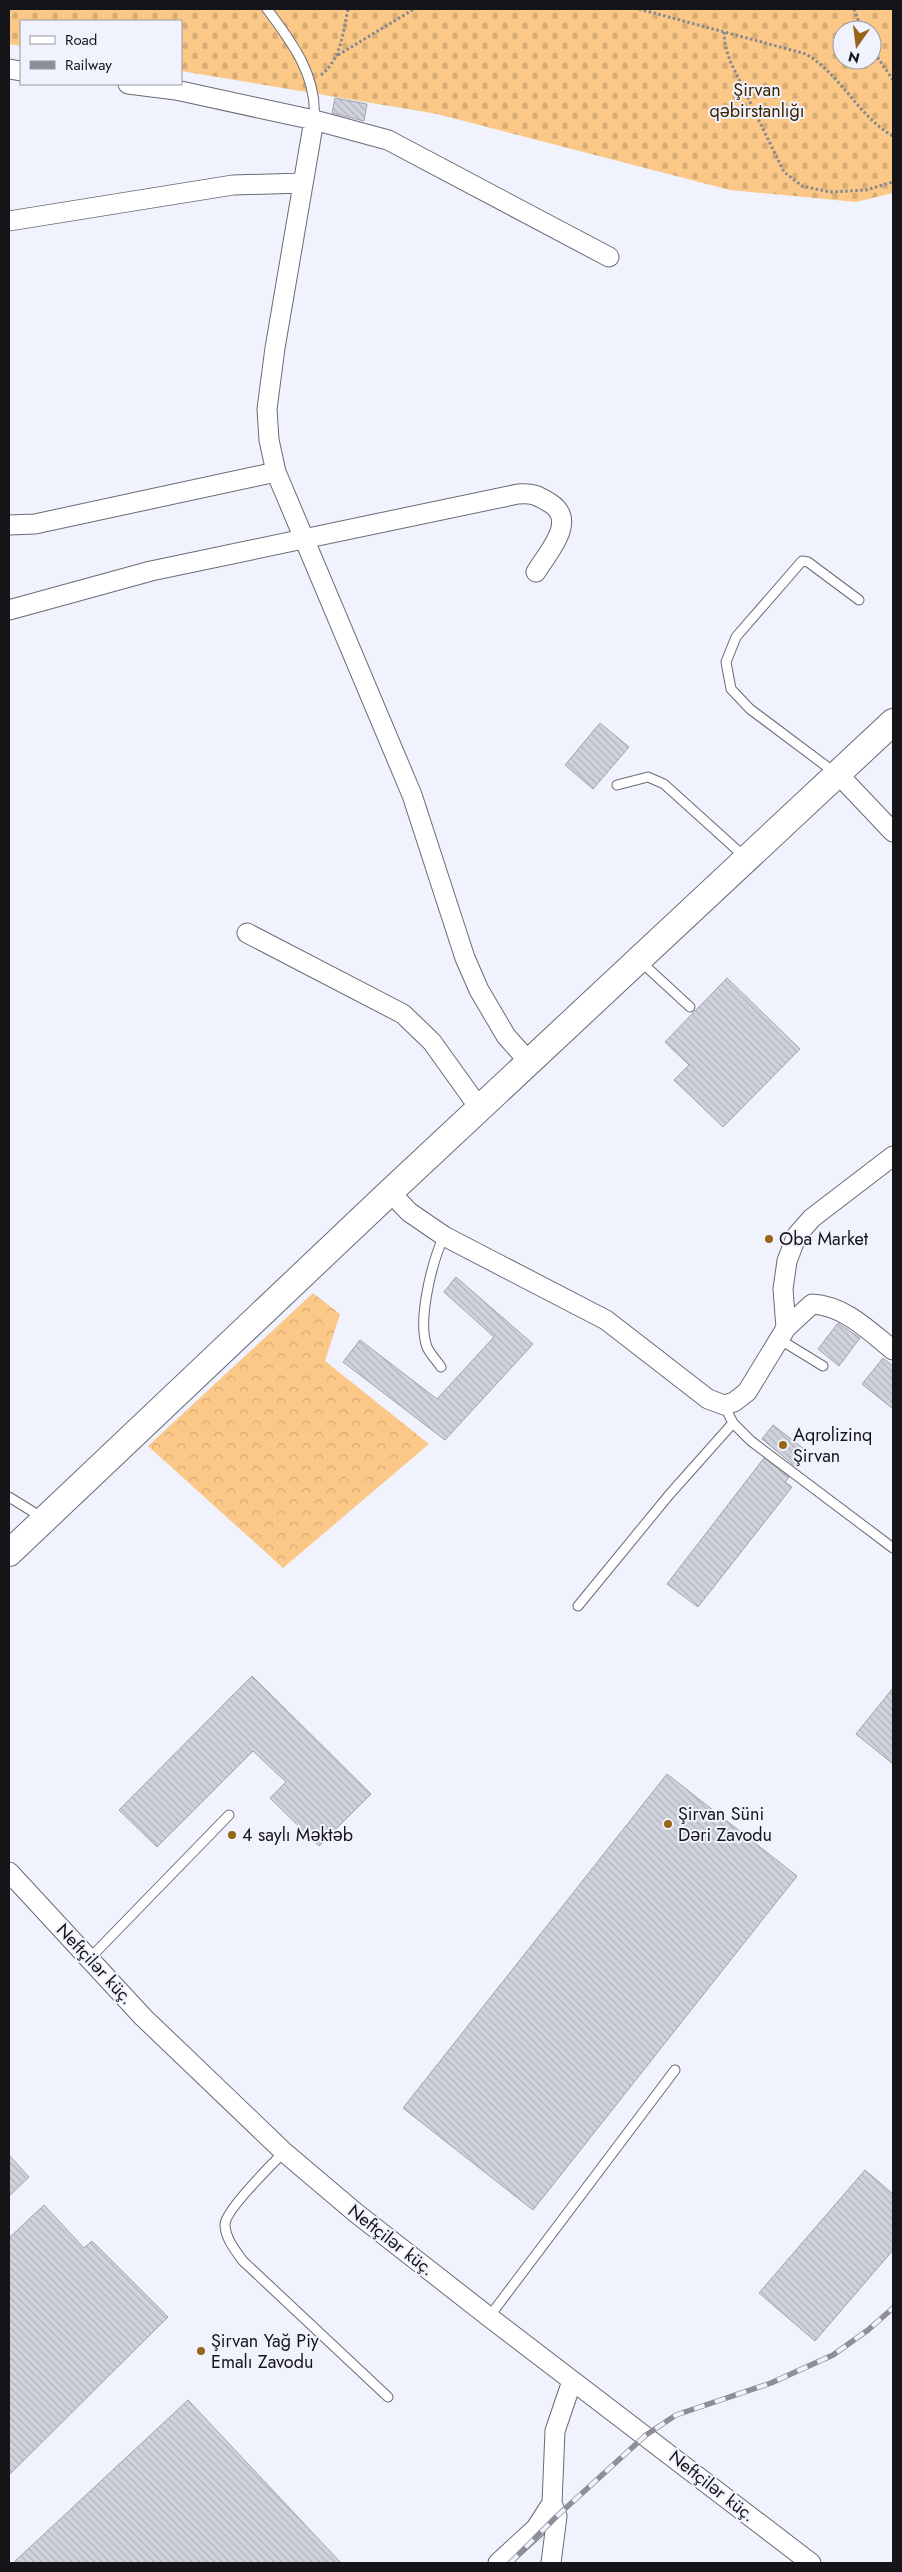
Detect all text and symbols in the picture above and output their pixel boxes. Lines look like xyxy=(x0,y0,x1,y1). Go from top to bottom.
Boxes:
legend xyxy=(20,20,182,85)
north arrow xyxy=(832,20,882,70)
text: Road xyxy=(65,29,97,51)
text: N xyxy=(846,47,862,69)
text: Railway xyxy=(65,54,112,76)
park label: Şirvan qəbirstanlığı xyxy=(710,77,804,124)
place label: Oba Market xyxy=(779,1226,869,1252)
marker: Oba Market xyxy=(763,1233,775,1245)
place label: Aqrolizinq Şirvan xyxy=(793,1422,872,1469)
marker: Aqrolizinq Şirvan xyxy=(777,1439,789,1451)
place label: Şirvan Süni Dəri Zavodu xyxy=(678,1801,772,1848)
marker: Şirvan Süni Dəri Zavodu xyxy=(662,1818,674,1830)
place label: 4 saylı Məktəb xyxy=(242,1822,353,1848)
marker: 4 saylı Məktəb xyxy=(226,1829,238,1841)
street label: Neftçilər küç. xyxy=(50,1917,140,2011)
street label: Neftçilər küç. xyxy=(342,2198,440,2282)
place label: Şirvan Yağ Piy Emalı Zavodu xyxy=(211,2328,319,2375)
marker: Şirvan Yağ Piy Emalı Zavodu xyxy=(195,2345,207,2357)
street label: Neftçilər küç. xyxy=(663,2444,761,2528)

